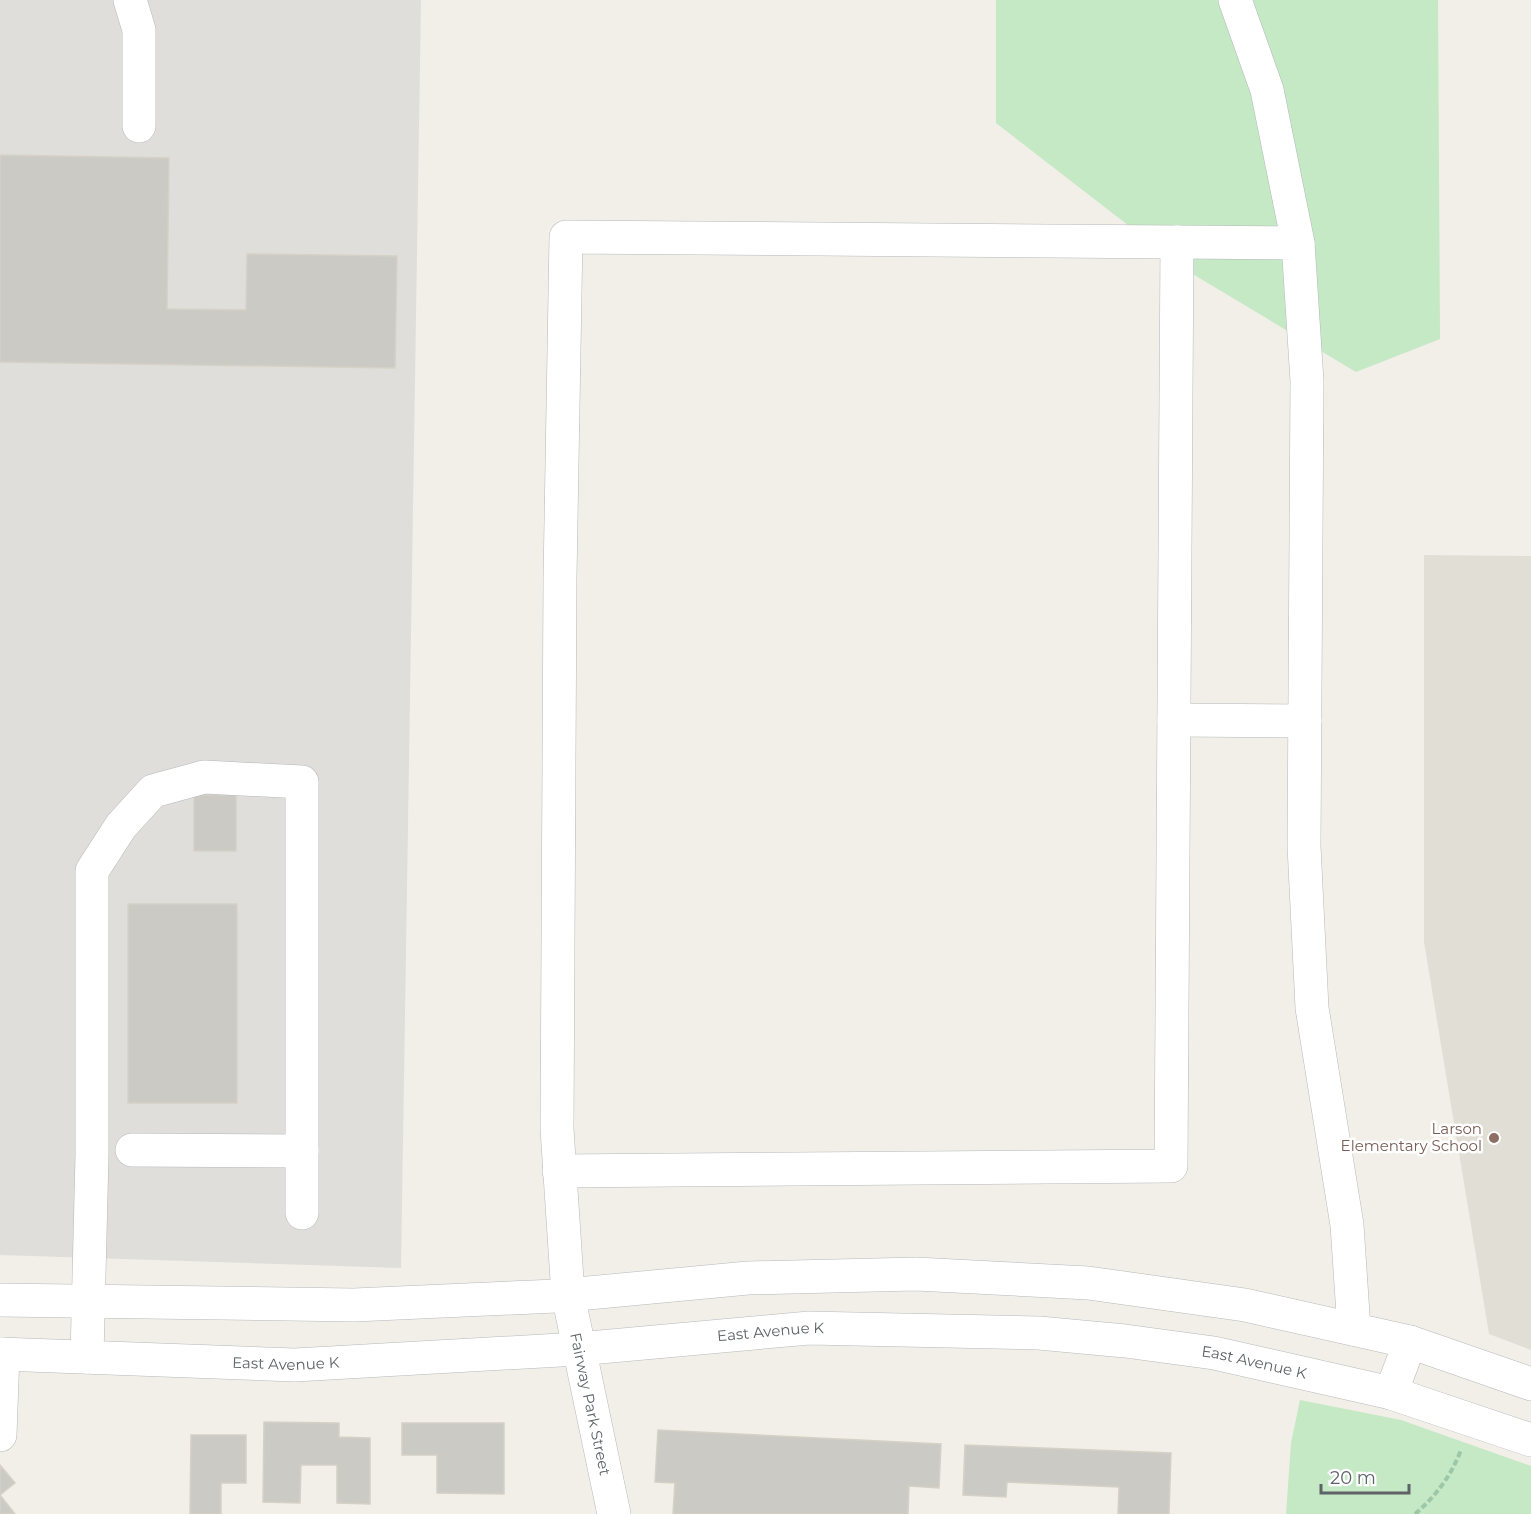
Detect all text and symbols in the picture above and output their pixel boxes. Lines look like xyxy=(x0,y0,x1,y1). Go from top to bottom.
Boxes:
place label: Larson Elementary School xyxy=(1341,1119,1482,1155)
marker: Larson Elementary School xyxy=(1487,1131,1501,1145)
street label: East Avenue K xyxy=(716,1318,825,1345)
street label: Fairway Park Street xyxy=(566,1331,615,1477)
street label: East Avenue K xyxy=(1200,1341,1309,1383)
street label: East Avenue K xyxy=(232,1352,340,1374)
scale bar xyxy=(1321,1457,1410,1495)
text: 20 m xyxy=(1330,1467,1376,1489)

